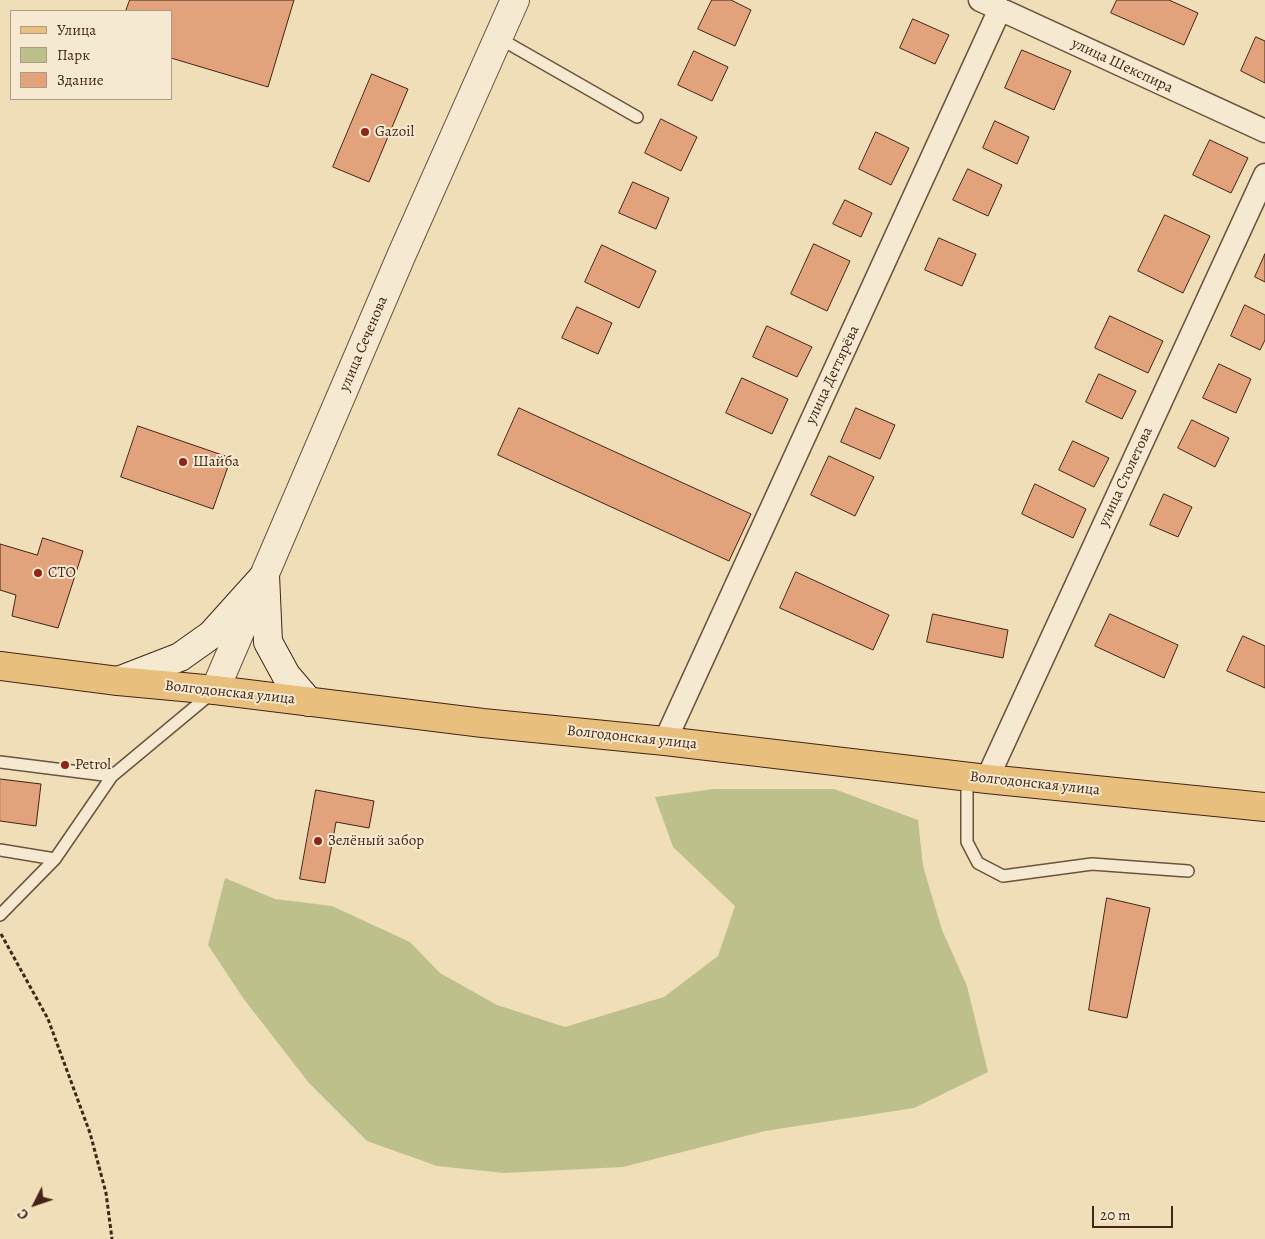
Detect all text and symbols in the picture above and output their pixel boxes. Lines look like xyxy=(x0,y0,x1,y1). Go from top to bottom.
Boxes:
legend xyxy=(10,10,172,100)
text: Улица xyxy=(57,20,96,40)
street label: улица Шекспира xyxy=(1068,35,1176,97)
text: Парк xyxy=(57,45,90,65)
text: Здание xyxy=(57,70,104,90)
place label: Gazoil xyxy=(375,123,414,141)
marker: Gazoil xyxy=(359,126,371,138)
street label: улица Сеченова xyxy=(336,294,392,394)
street label: улица Дегтярёва xyxy=(802,323,864,427)
street label: улица Столетова xyxy=(1095,424,1157,530)
place label: Шайба xyxy=(193,453,239,471)
marker: Шайба xyxy=(177,456,189,468)
place label: СТО xyxy=(48,564,76,582)
marker: СТО xyxy=(32,567,44,579)
street label: Волгодонская улица xyxy=(164,677,296,709)
street label: Волгодонская улица xyxy=(566,722,698,754)
place label: Petrol xyxy=(75,756,111,774)
marker: Petrol xyxy=(59,759,71,771)
street label: Волгодонская улица xyxy=(969,768,1101,800)
place label: Зелёный забор xyxy=(328,832,424,850)
marker: Зелёный забор xyxy=(312,835,324,847)
north arrow xyxy=(10,1179,60,1229)
scale bar xyxy=(1095,1196,1176,1228)
text: С xyxy=(13,1205,33,1224)
text: 20 m xyxy=(1100,1205,1131,1225)

